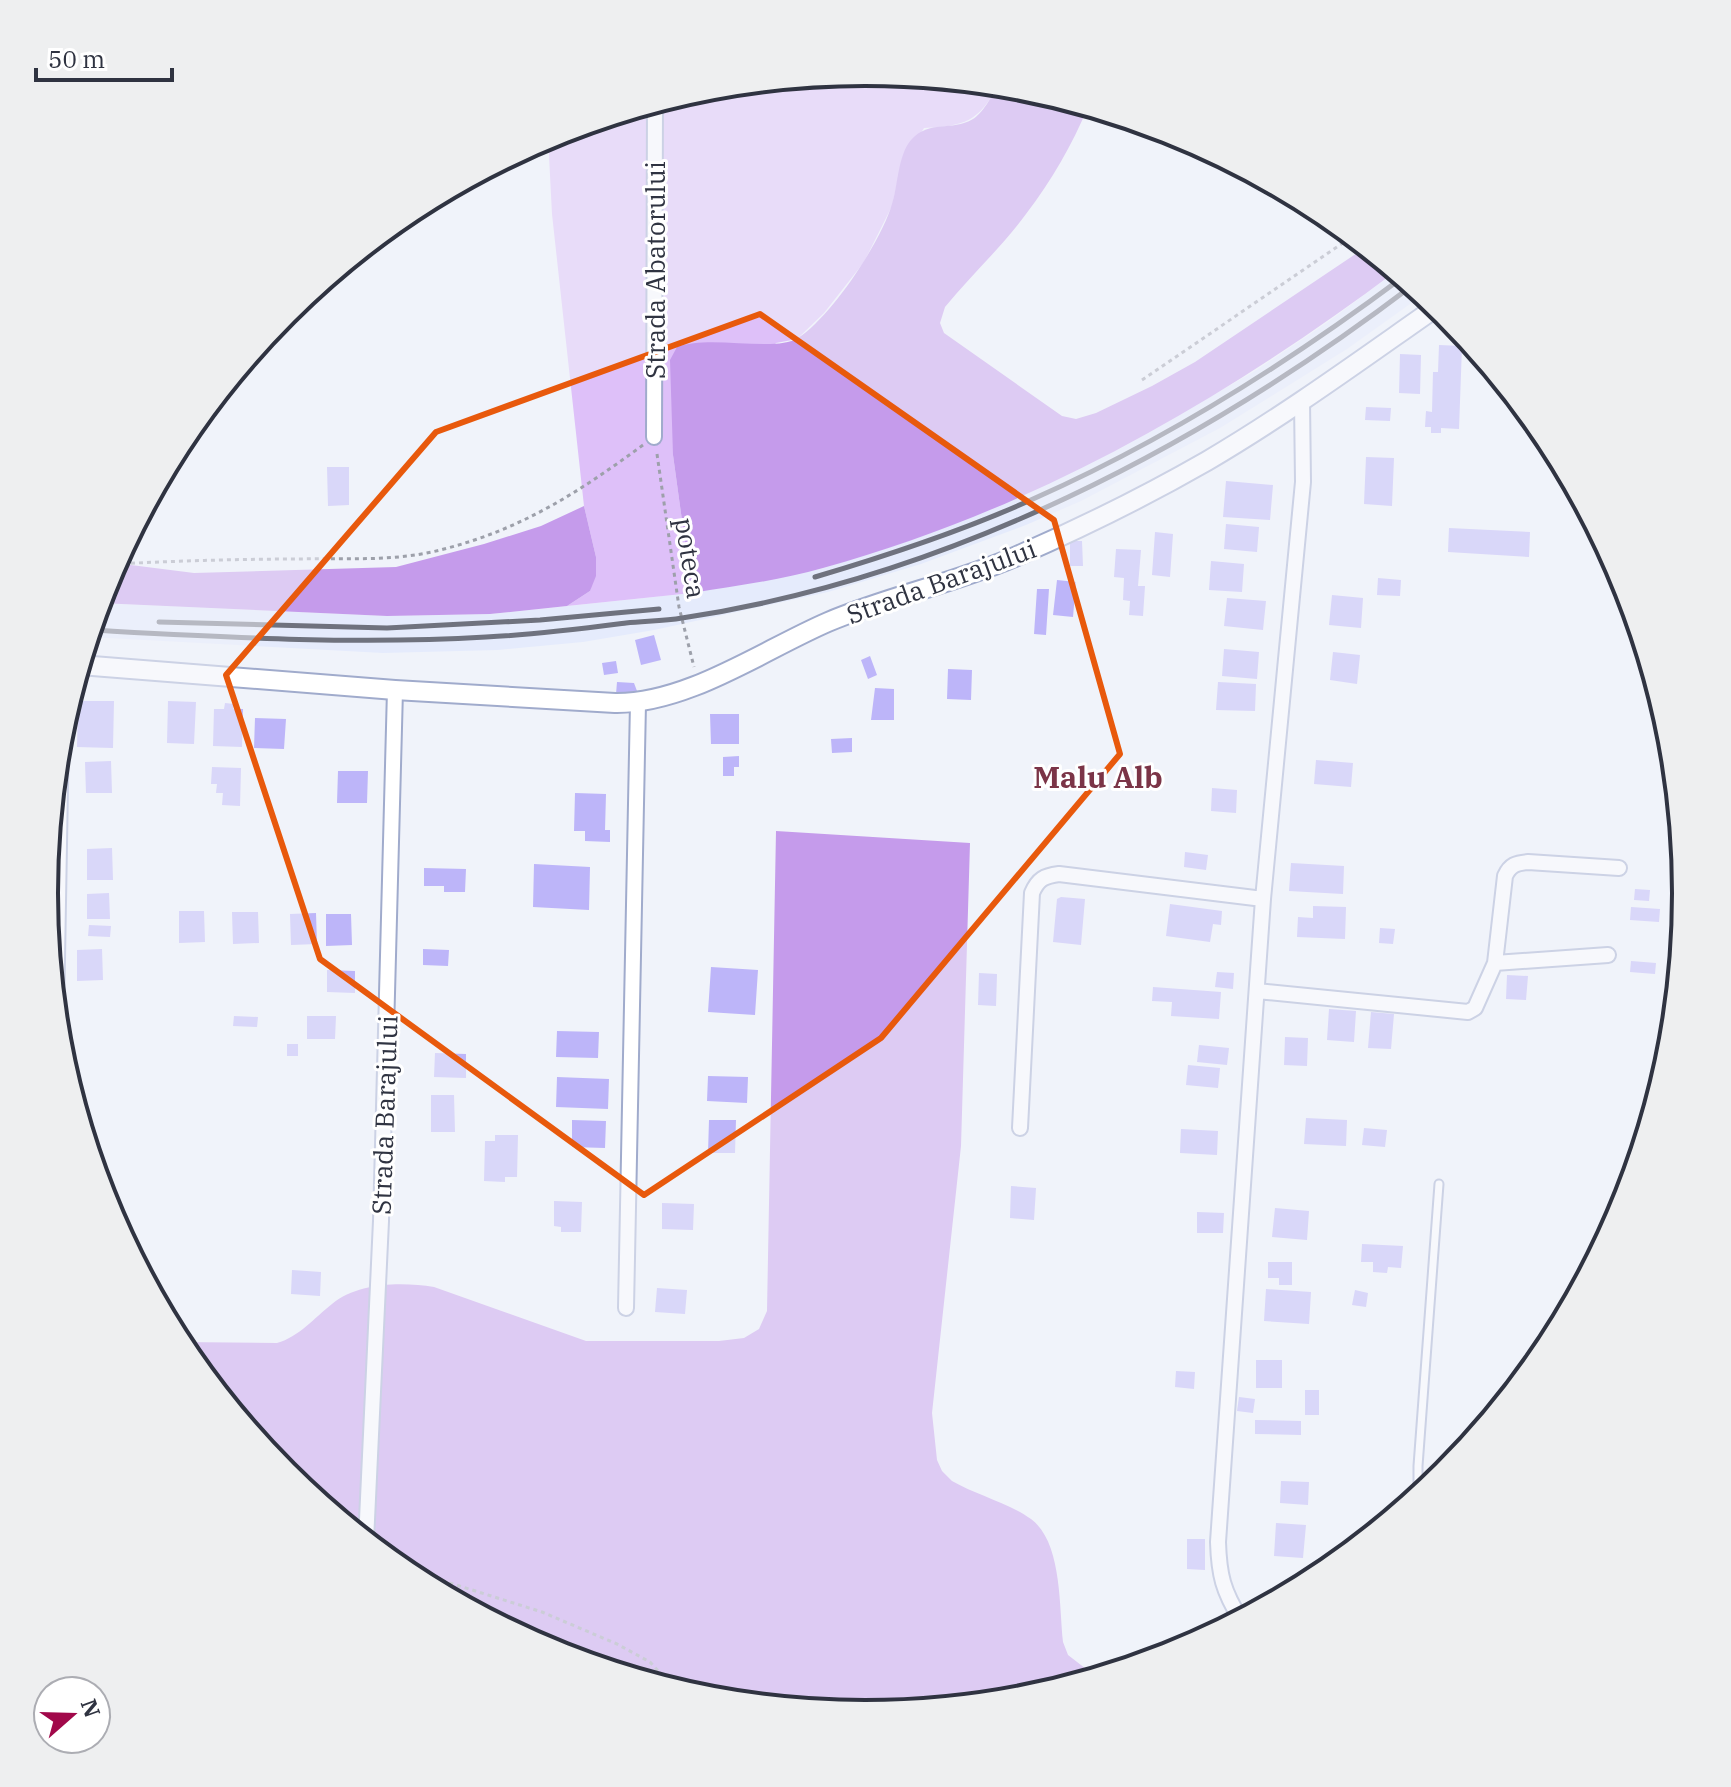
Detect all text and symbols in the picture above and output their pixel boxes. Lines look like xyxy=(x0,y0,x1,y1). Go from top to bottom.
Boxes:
scale bar xyxy=(36,32,172,82)
text: 50 m xyxy=(48,43,105,75)
street label: Strada Abatorului xyxy=(638,161,672,379)
street label: poteca xyxy=(668,515,714,601)
street label: Strada Barajului xyxy=(841,531,1041,631)
district label: Malu Alb xyxy=(1033,757,1163,796)
street label: Strada Barajului xyxy=(364,1015,404,1215)
north arrow xyxy=(32,1675,112,1755)
text: N xyxy=(75,1695,108,1721)

